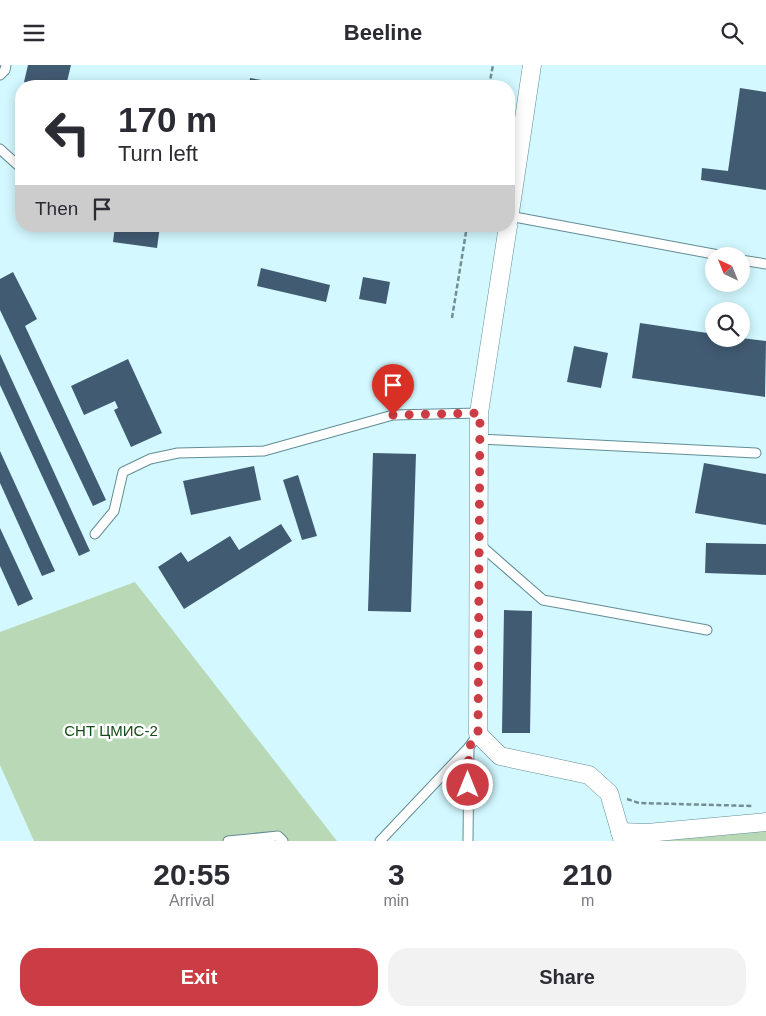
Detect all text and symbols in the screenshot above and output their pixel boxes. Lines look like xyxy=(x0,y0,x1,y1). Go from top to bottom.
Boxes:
icon: menu xyxy=(20,19,48,47)
icon: search xyxy=(718,19,746,47)
text: Beeline xyxy=(344,20,422,45)
icon: left xyxy=(35,100,100,165)
text: 170 m xyxy=(118,100,217,139)
text: Turn left xyxy=(118,141,198,166)
icon: arrive xyxy=(88,195,116,223)
text: Then xyxy=(35,198,78,219)
north arrow xyxy=(705,247,750,293)
map controls xyxy=(705,247,750,347)
button: search xyxy=(705,302,750,347)
pin xyxy=(372,364,414,415)
icon: arrive xyxy=(379,371,407,399)
park label: СНТ ЦМИС-2 xyxy=(64,722,158,739)
position arrow xyxy=(441,758,493,810)
text: 20:55 xyxy=(153,858,230,891)
text: 3 xyxy=(388,858,405,891)
text: 210 xyxy=(563,858,613,891)
text: Arrival xyxy=(169,892,214,909)
text: min xyxy=(383,892,409,909)
text: m xyxy=(581,892,594,909)
button: Exit xyxy=(20,948,378,1006)
button: Share xyxy=(388,948,746,1006)

